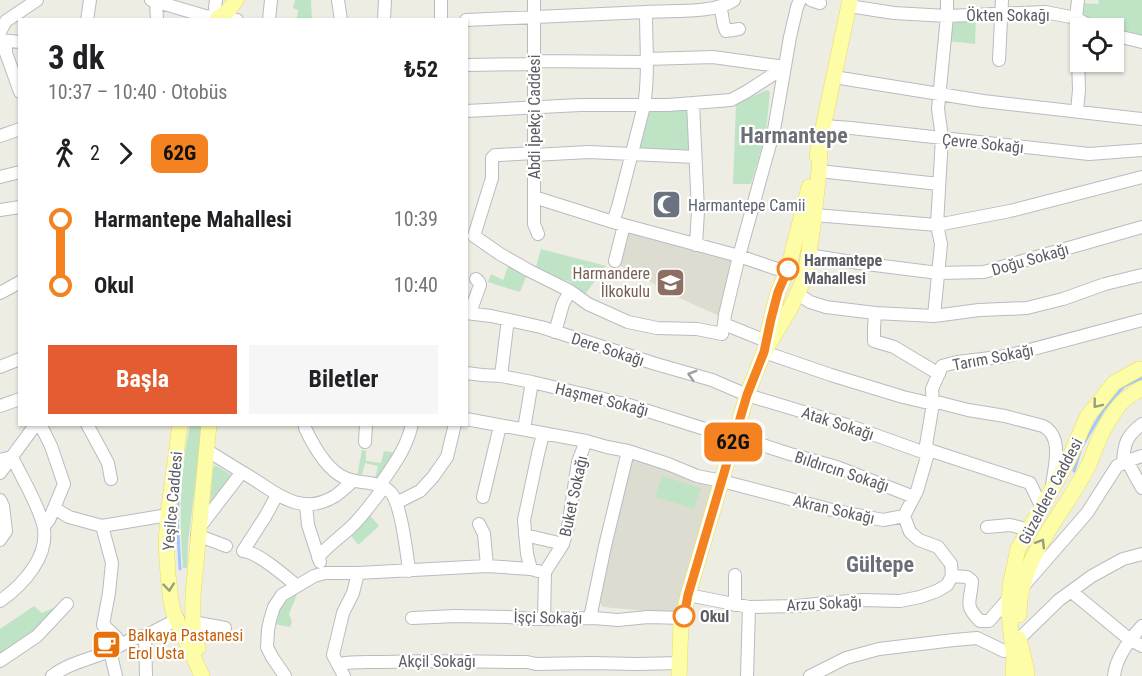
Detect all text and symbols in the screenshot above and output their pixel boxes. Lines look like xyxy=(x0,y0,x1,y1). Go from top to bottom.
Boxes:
street label: Ökten Sokağı xyxy=(966,6,1050,25)
map controls xyxy=(1070,18,1124,72)
button: locate xyxy=(1070,18,1124,72)
text: 3 dk xyxy=(48,38,104,77)
street label: Abdi İpekçi Caddesi xyxy=(525,55,544,179)
text: ₺52 xyxy=(404,57,438,82)
text: 10:37 – 10:40 · Otobüs xyxy=(48,80,227,104)
district label: Harmantepe xyxy=(740,123,848,148)
street label: Çevre Sokağı xyxy=(941,130,1025,157)
icon: walk xyxy=(48,137,81,170)
icon: forward xyxy=(109,137,142,170)
text: 2 xyxy=(90,141,100,165)
text: 62G xyxy=(163,141,196,165)
mosque icon: Harmantepe Camii xyxy=(651,189,683,221)
place label: Harmantepe Camii xyxy=(688,196,805,215)
text: Harmantepe Mahallesi xyxy=(94,207,292,232)
text: 10:39 xyxy=(394,207,438,231)
street label: Doğu Sokağı xyxy=(989,239,1071,280)
place label: Harmantepe Mahallesi xyxy=(804,251,882,288)
marker: Harmantepe Mahallesi xyxy=(777,258,799,280)
place label: Harmandere İlkokulu xyxy=(572,264,650,301)
school or university icon: Harmandere İlkokulu xyxy=(655,266,687,298)
text: Okul xyxy=(94,273,134,298)
text: 10:40 xyxy=(394,273,438,297)
street label: Dere Sokağı xyxy=(569,329,647,370)
street label: Tarım Sokağı xyxy=(951,340,1035,375)
button: Başla xyxy=(48,345,237,414)
button: Biletler xyxy=(249,345,438,414)
one-way arrow xyxy=(687,370,698,382)
street label: Haşmet Sokağı xyxy=(553,379,651,420)
one-way arrow xyxy=(1094,397,1105,408)
street label: Atak Sokağı xyxy=(799,403,877,444)
line badge: 62G xyxy=(698,422,768,462)
text: 62G xyxy=(716,430,750,454)
street label: Güzeldere Caddesi xyxy=(1014,435,1086,548)
street label: Bıldırcın Sokağı xyxy=(792,447,891,496)
street label: Yeşilce Caddesi xyxy=(159,451,186,552)
street label: Buket Sokağı xyxy=(556,454,591,538)
street label: Akran Sokağı xyxy=(791,491,876,528)
one-way arrow xyxy=(1034,539,1046,549)
district label: Gültepe xyxy=(846,552,914,577)
one-way arrow xyxy=(162,582,175,592)
street label: Arzu Sokağı xyxy=(786,592,862,615)
marker: Okul xyxy=(673,605,695,627)
street label: İşçi Sokağı xyxy=(513,607,583,628)
place label: Okul xyxy=(700,607,729,626)
place label: Balkaya Pastanesi Erol Usta xyxy=(128,626,243,663)
cafe icon: Balkaya Pastanesi Erol Usta xyxy=(91,628,123,660)
street label: Akçil Sokağı xyxy=(398,652,476,671)

